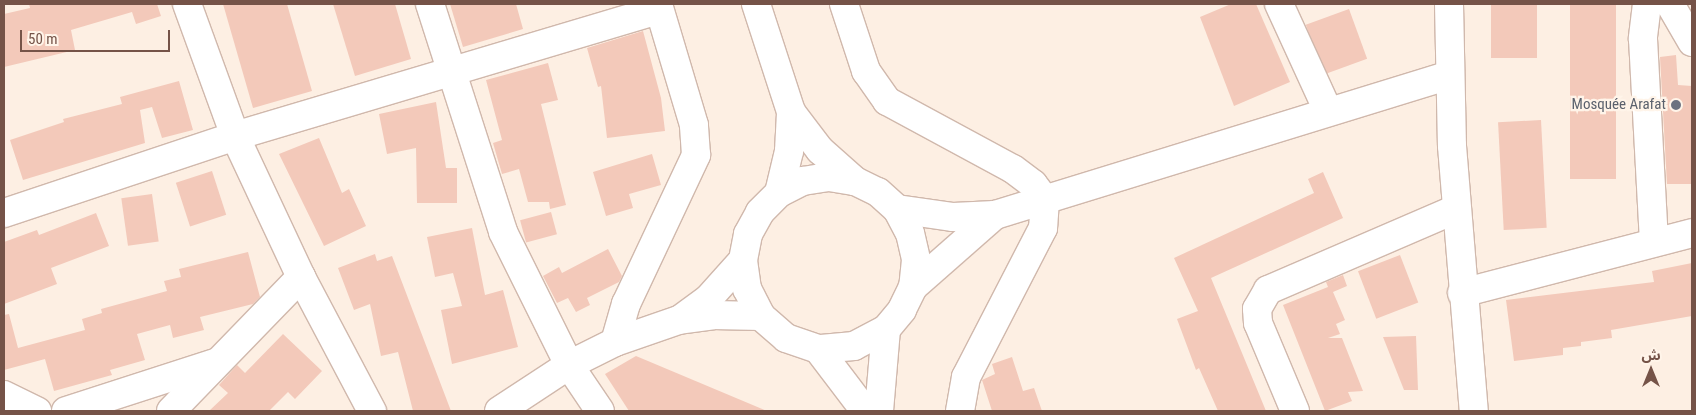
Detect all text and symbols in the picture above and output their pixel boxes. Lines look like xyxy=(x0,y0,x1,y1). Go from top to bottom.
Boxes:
scale bar xyxy=(22,20,172,52)
text: 50 m xyxy=(28,30,58,48)
place label: Mosquée Arafat xyxy=(1572,96,1666,114)
marker: Mosquée Arafat xyxy=(1670,99,1682,111)
north arrow xyxy=(1626,345,1676,395)
text: ش xyxy=(1641,347,1661,363)

